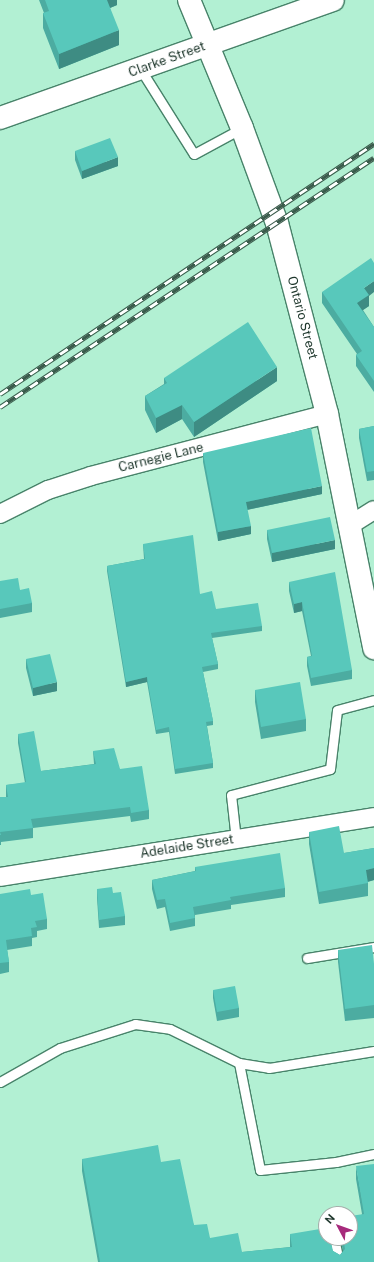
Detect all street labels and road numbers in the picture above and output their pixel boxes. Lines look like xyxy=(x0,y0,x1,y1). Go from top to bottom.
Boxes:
street label: Clarke Street xyxy=(126,39,208,81)
street label: Ontario Street xyxy=(283,275,321,361)
street label: Carnegie Lane xyxy=(117,440,205,476)
street label: Adelaide Street xyxy=(139,832,235,862)

